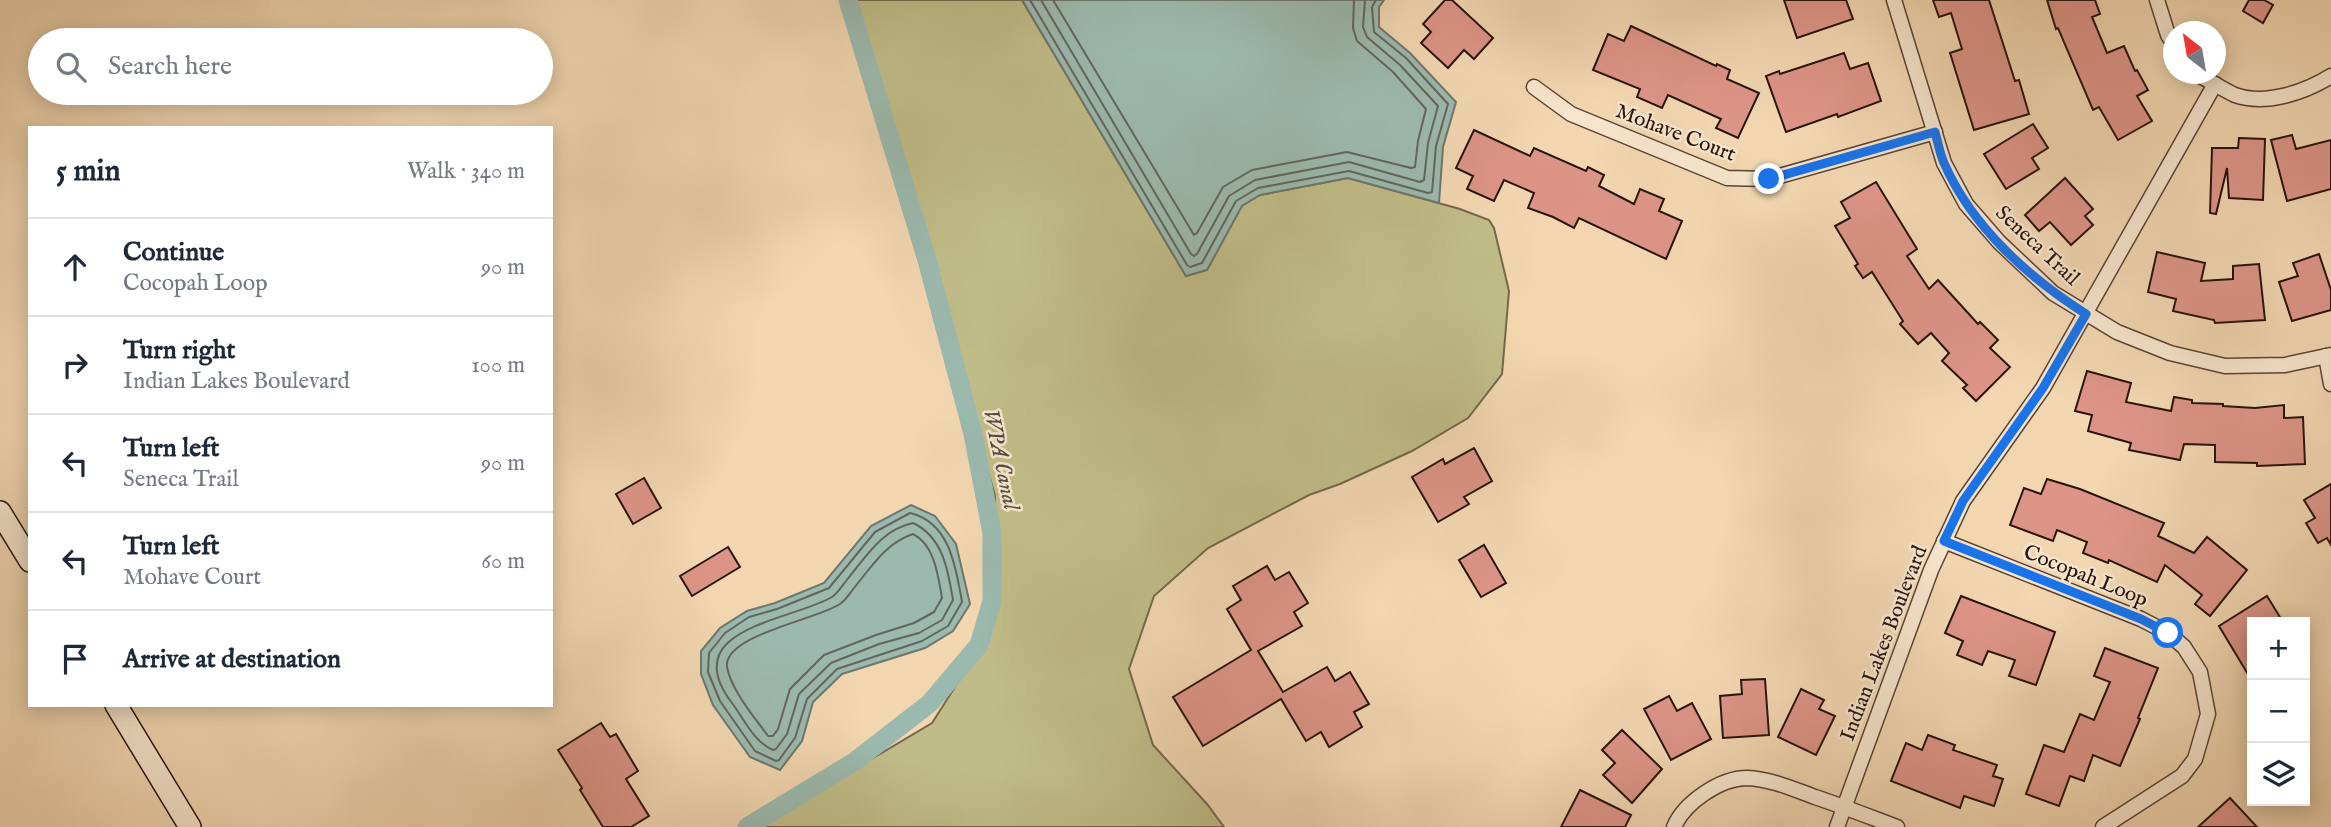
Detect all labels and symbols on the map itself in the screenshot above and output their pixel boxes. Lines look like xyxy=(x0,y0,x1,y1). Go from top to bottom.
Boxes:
north arrow xyxy=(2163,21,2226,84)
street label: Mohave Court xyxy=(1612,98,1739,169)
route end xyxy=(1753,163,1784,194)
street label: Seneca Trail xyxy=(1989,200,2085,292)
water label: WPA Canal xyxy=(976,406,1026,514)
street label: Cocopah Loop xyxy=(2019,539,2152,614)
street label: Indian Lakes Boulevard xyxy=(1835,541,1934,745)
route start xyxy=(2152,617,2183,648)

